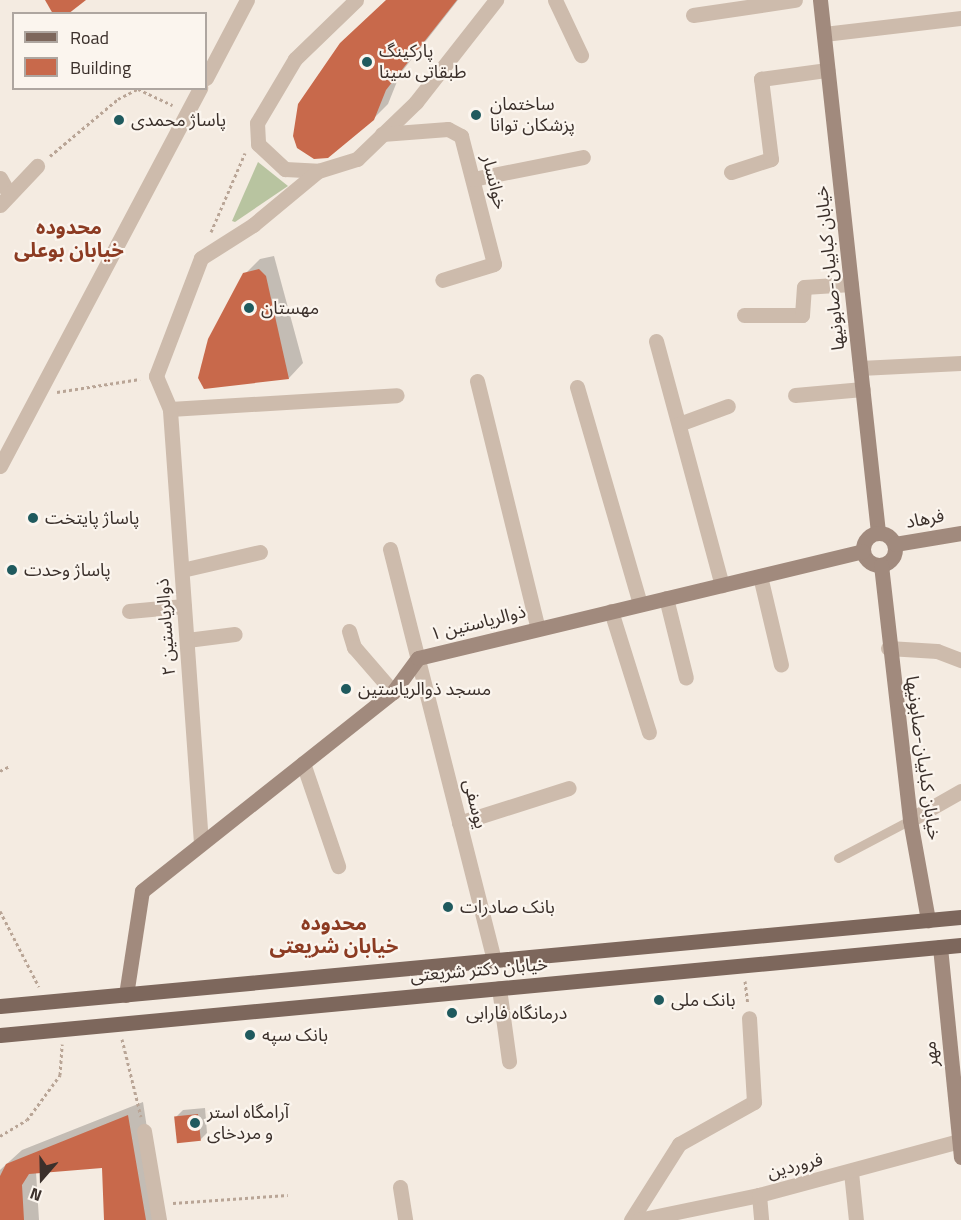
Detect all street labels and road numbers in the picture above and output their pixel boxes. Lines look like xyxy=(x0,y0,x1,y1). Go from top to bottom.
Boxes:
street label: خوانسار xyxy=(477,153,511,211)
street label: خیابان کبابیان-صابونیها xyxy=(811,185,849,351)
street label: فرهاد xyxy=(904,505,946,533)
street label: ذوالریاستین ۲ xyxy=(152,577,180,677)
street label: ذوالریاستین ۱ xyxy=(428,601,528,645)
street label: خیابان کبابیان-صابونیها xyxy=(901,675,945,841)
street label: یوسفی xyxy=(458,777,492,831)
street label: خیابان دکتر شریعتی xyxy=(409,953,549,987)
street label: مهر xyxy=(919,1040,943,1068)
street label: فروردین xyxy=(765,1149,825,1183)

